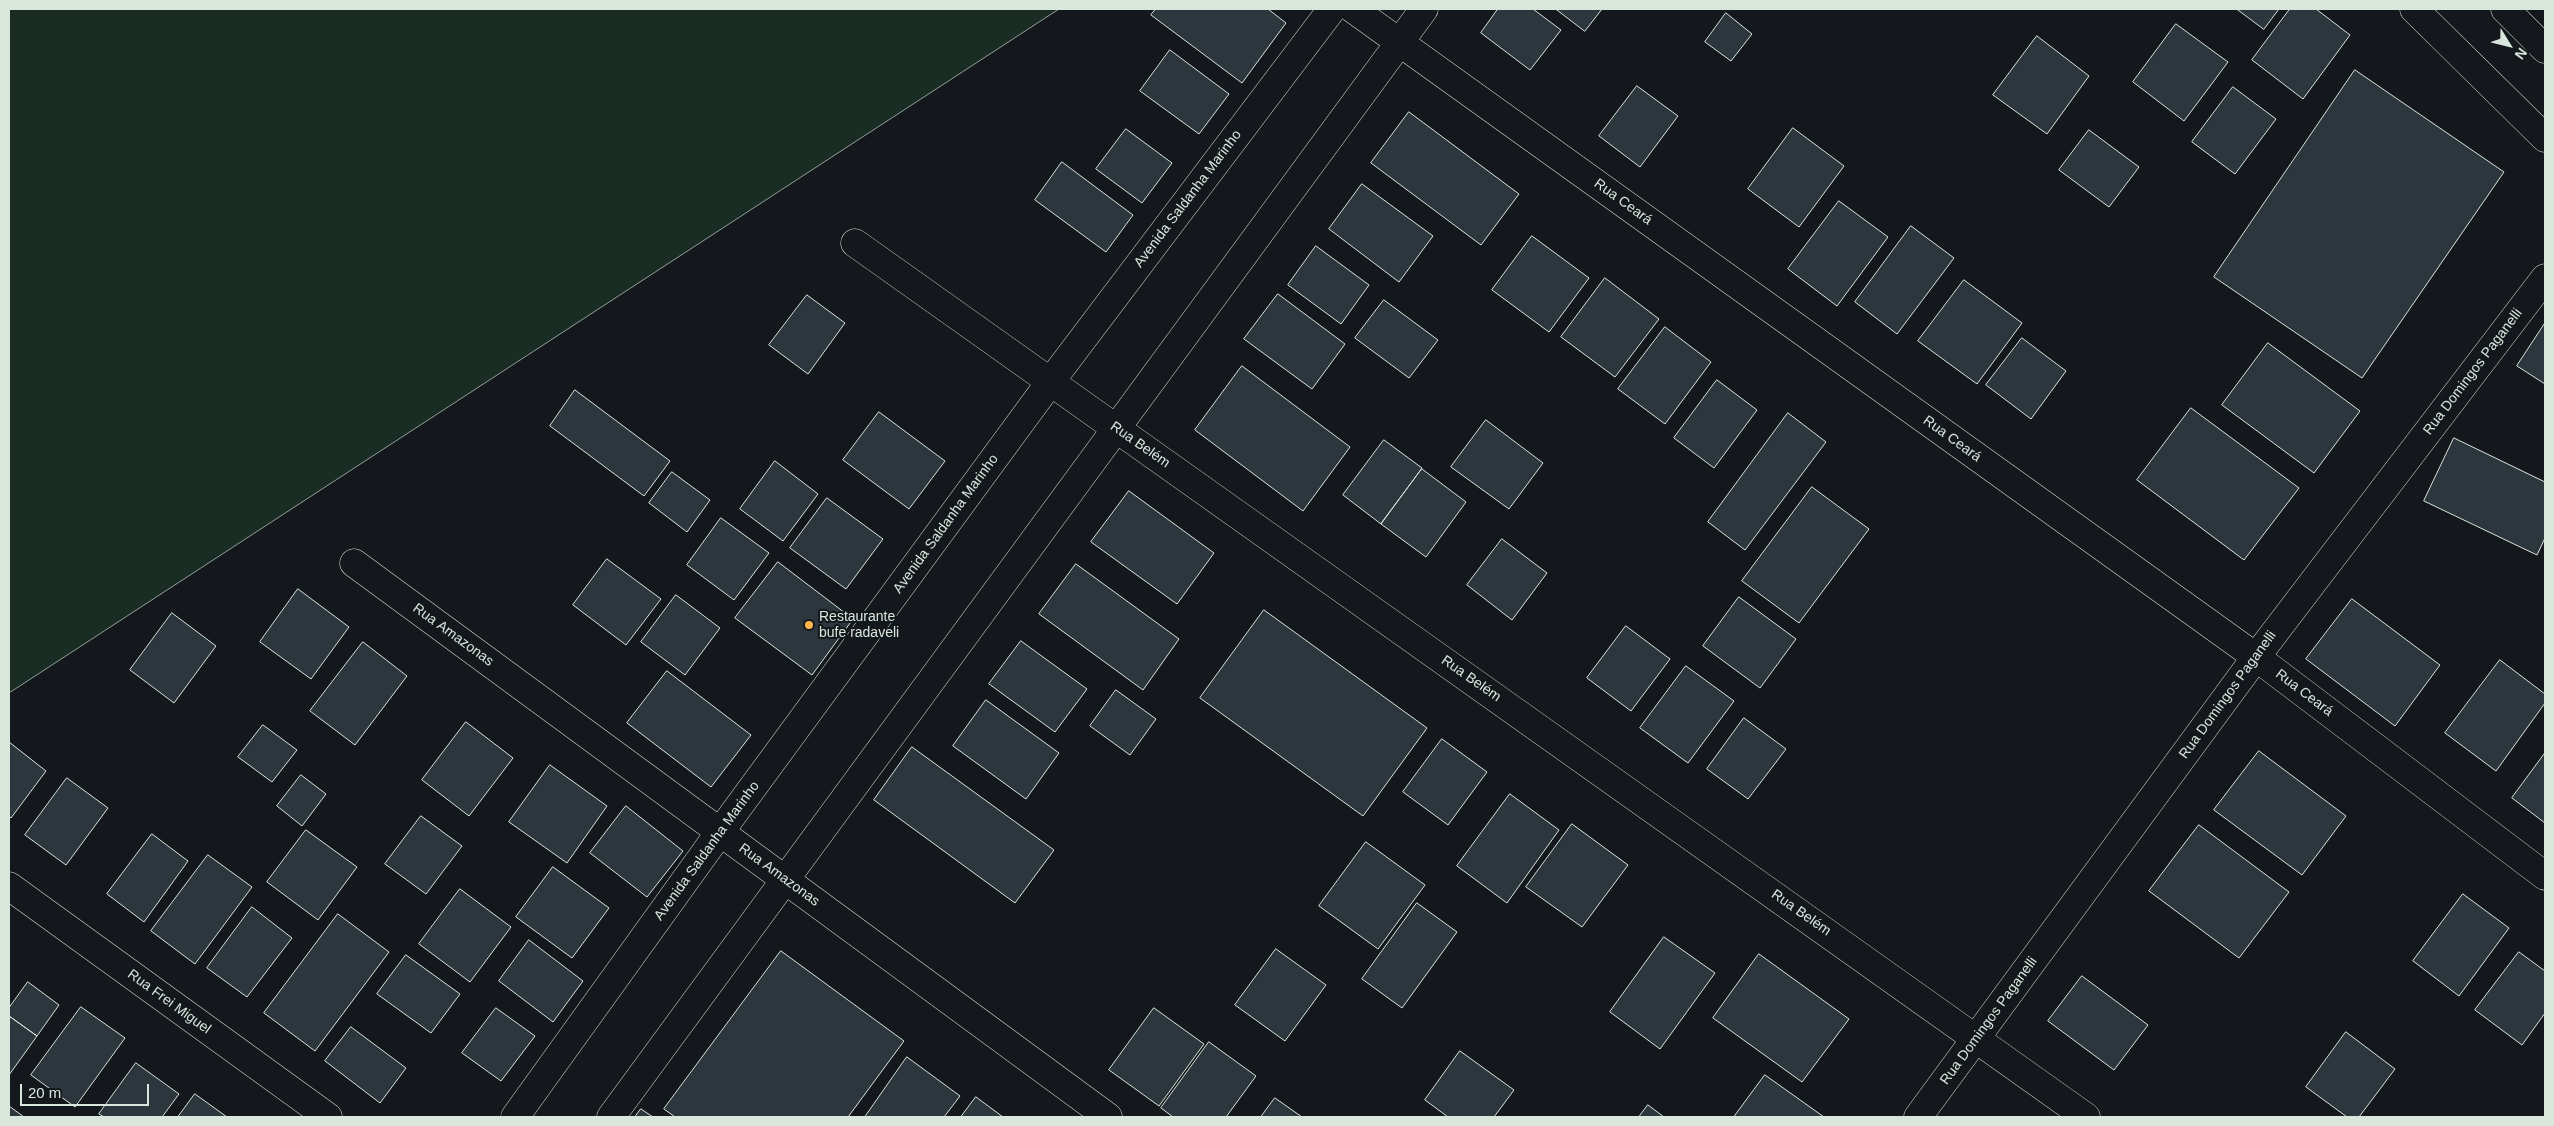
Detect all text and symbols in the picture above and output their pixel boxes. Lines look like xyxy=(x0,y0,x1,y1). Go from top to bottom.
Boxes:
north arrow xyxy=(2484,20,2534,70)
text: N xyxy=(2512,45,2531,63)
street label: Avenida Saldanha Marinho xyxy=(1131,127,1245,271)
street label: Rua Ceará xyxy=(1591,175,1655,229)
street label: Rua Domingos Paganelli xyxy=(2420,305,2526,439)
street label: Rua Ceará xyxy=(1920,412,1984,466)
street label: Rua Belém xyxy=(1107,418,1173,472)
street label: Avenida Saldanha Marinho xyxy=(890,451,1002,597)
street label: Rua Amazonas xyxy=(409,600,497,670)
place label: Restaurante bufe radaveli xyxy=(819,609,899,642)
marker: Restaurante bufe radaveli xyxy=(803,619,815,631)
street label: Rua Domingos Paganelli xyxy=(2176,628,2280,762)
street label: Rua Belém xyxy=(1438,652,1504,706)
street label: Rua Ceará xyxy=(2272,666,2336,720)
street label: Avenida Saldanha Marinho xyxy=(651,778,763,924)
street label: Rua Amazonas xyxy=(735,840,823,910)
street label: Rua Belém xyxy=(1768,886,1834,940)
street label: Rua Domingos Paganelli xyxy=(1937,954,2041,1088)
street label: Rua Frei Miguel xyxy=(124,966,214,1038)
scale bar xyxy=(22,1074,151,1106)
text: 20 m xyxy=(28,1084,61,1101)

